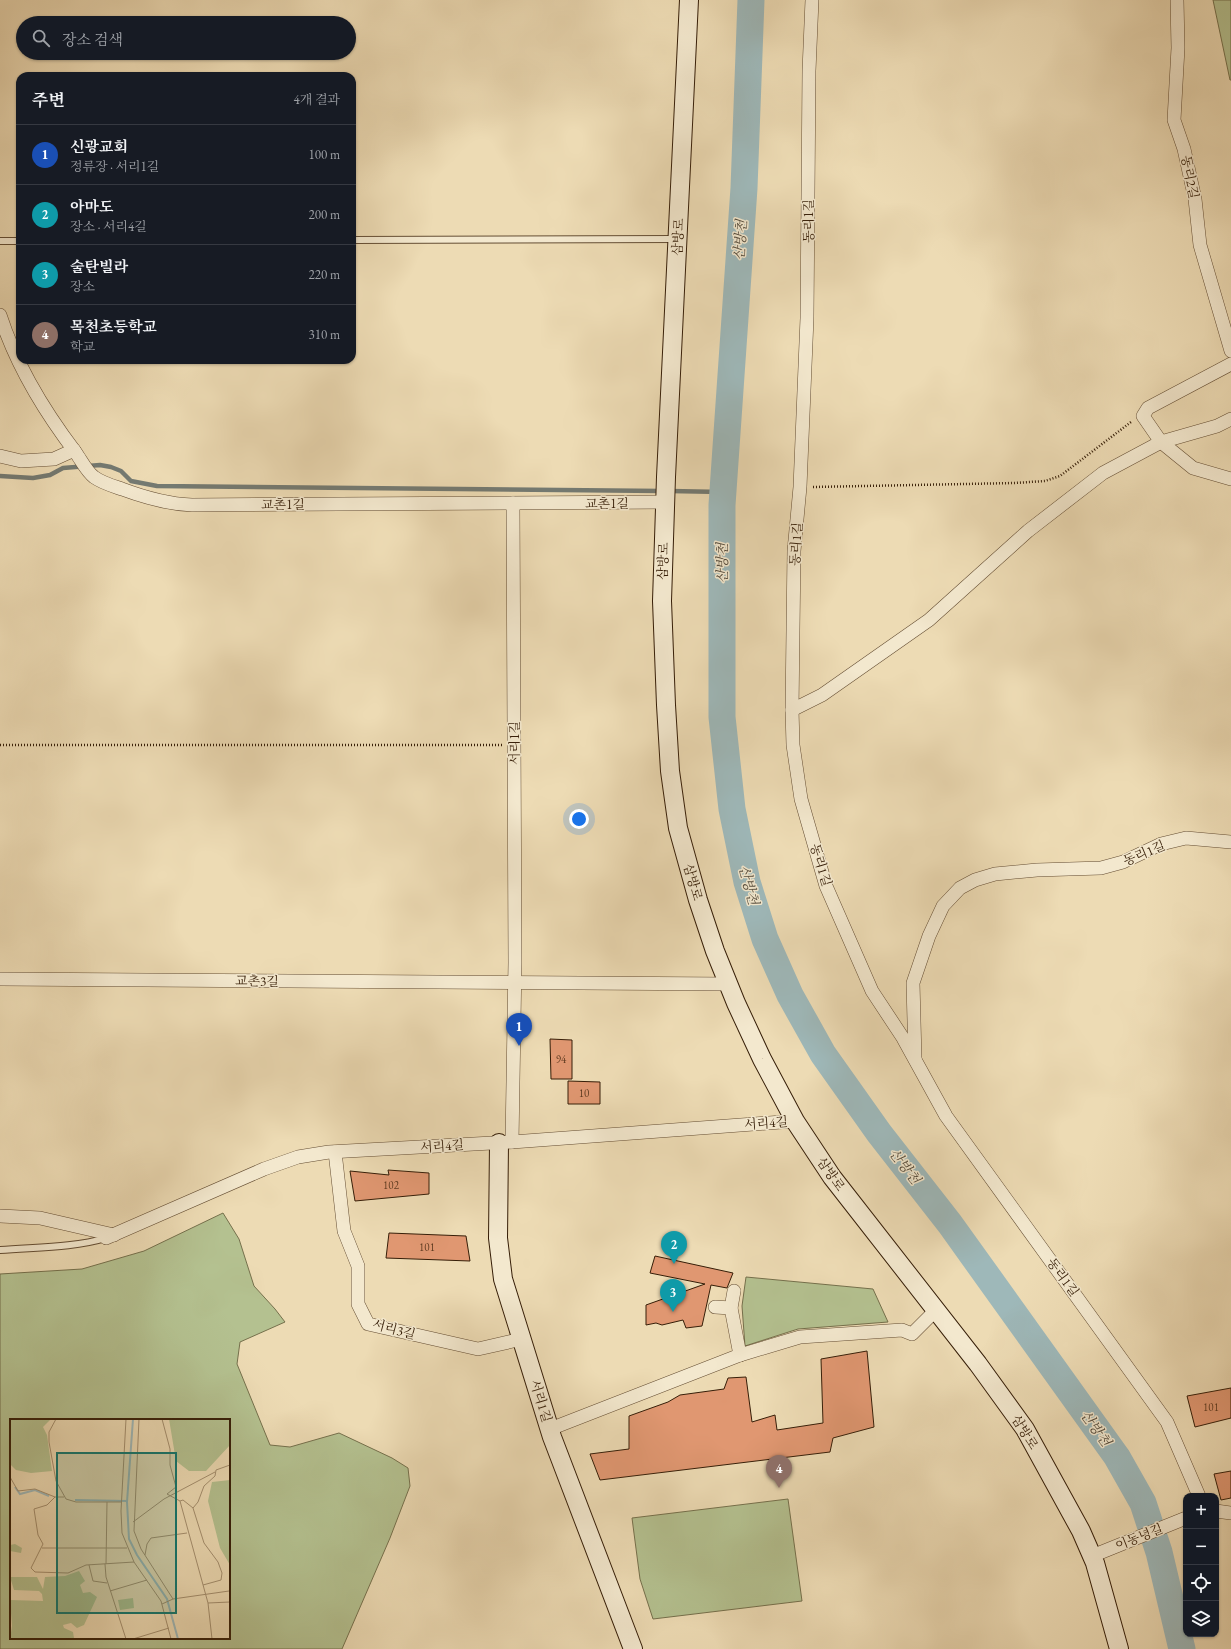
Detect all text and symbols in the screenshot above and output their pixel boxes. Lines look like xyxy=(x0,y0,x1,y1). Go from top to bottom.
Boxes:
search box xyxy=(16,16,356,60)
icon: search xyxy=(30,27,52,49)
text: 장소 검색 xyxy=(62,30,123,49)
text: 주변 xyxy=(32,89,65,111)
text: 4개 결과 xyxy=(293,91,340,108)
text: 신광교회 xyxy=(70,137,128,156)
text: 1 xyxy=(42,146,48,163)
text: 100 m xyxy=(309,146,340,163)
street label: 동리2길 xyxy=(1177,154,1203,200)
text: 정류장 · 서리1길 xyxy=(70,158,159,175)
text: 아마도 xyxy=(70,197,113,216)
street label: 동리1길 xyxy=(800,199,817,243)
text: 2 xyxy=(42,206,48,223)
text: 200 m xyxy=(309,206,340,223)
street label: 삼방로 xyxy=(669,217,687,256)
text: 장소 · 서리4길 xyxy=(70,218,147,235)
water label: 산방천 xyxy=(730,218,750,261)
text: 술탄빌라 xyxy=(70,257,128,276)
text: 3 xyxy=(42,266,48,283)
text: 220 m xyxy=(309,266,340,283)
text: 장소 xyxy=(70,278,95,295)
text: 목천초등학교 xyxy=(70,317,157,336)
text: 4 xyxy=(42,326,48,343)
text: 310 m xyxy=(309,326,340,343)
text: 학교 xyxy=(70,338,95,355)
street label: 교촌1길 xyxy=(585,495,629,512)
street label: 교촌1길 xyxy=(261,496,305,513)
street label: 동리1길 xyxy=(786,521,806,567)
street label: 삼방로 xyxy=(654,541,672,580)
water label: 산방천 xyxy=(713,541,731,583)
street label: 서리1길 xyxy=(506,721,523,765)
your location xyxy=(569,809,589,829)
street label: 동리1길 xyxy=(1120,837,1168,869)
street label: 동리1길 xyxy=(806,842,836,888)
street label: 삼방로 xyxy=(680,862,706,903)
water label: 산방천 xyxy=(735,863,763,908)
street label: 교촌3길 xyxy=(235,972,279,990)
pin: 1 xyxy=(506,1013,532,1046)
house number: 94 xyxy=(556,1052,567,1066)
house number: 10 xyxy=(579,1086,589,1100)
street label: 서리4길 xyxy=(743,1113,789,1133)
street label: 서리4길 xyxy=(419,1136,465,1156)
water label: 산방천 xyxy=(885,1144,925,1189)
street label: 삼방로 xyxy=(813,1154,849,1195)
house number: 102 xyxy=(383,1178,400,1192)
pin: 2 xyxy=(661,1231,687,1264)
house number: 101 xyxy=(419,1240,435,1254)
street label: 동리1길 xyxy=(1043,1254,1083,1300)
pin: 3 xyxy=(660,1279,686,1312)
street label: 서리3길 xyxy=(371,1315,417,1343)
street label: 서리1길 xyxy=(526,1378,556,1424)
house number: 101 xyxy=(1203,1400,1219,1414)
water label: 산방천 xyxy=(1077,1406,1116,1451)
street label: 삼방로 xyxy=(1008,1412,1042,1453)
inset map xyxy=(10,1419,230,1639)
pin: 4 xyxy=(766,1455,792,1488)
map controls xyxy=(1183,1493,1219,1637)
button: + xyxy=(1183,1493,1219,1529)
street label: 이동녕길 xyxy=(1113,1520,1165,1554)
button: − xyxy=(1183,1529,1219,1565)
button: locate xyxy=(1183,1565,1219,1601)
button: layers xyxy=(1183,1601,1219,1637)

